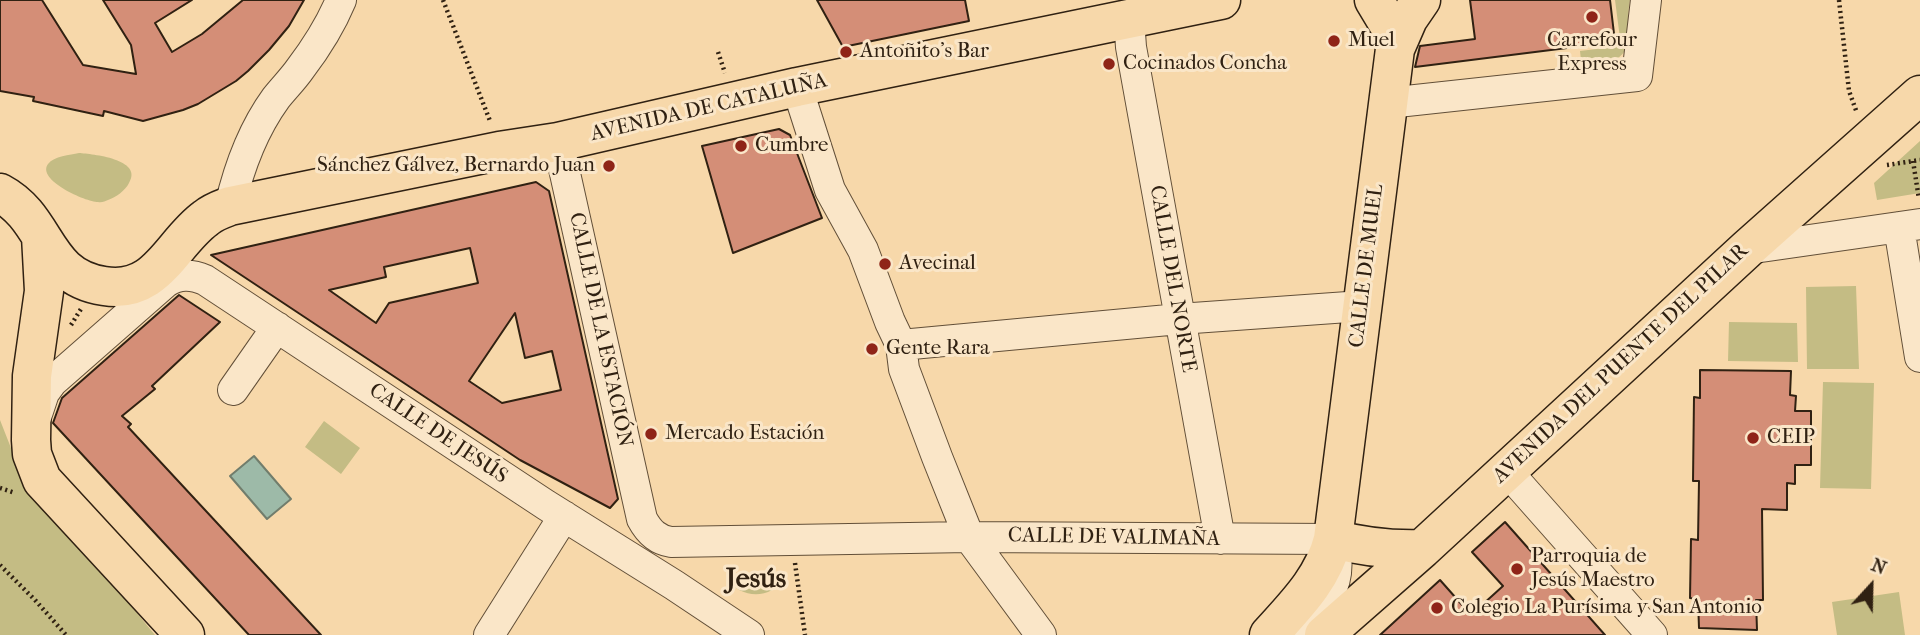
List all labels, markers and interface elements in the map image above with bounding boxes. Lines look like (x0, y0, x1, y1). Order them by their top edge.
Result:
marker: Carrefour Express (1584, 9, 1600, 25)
place label: Muel (1348, 28, 1395, 54)
place label: Carrefour Express (1547, 28, 1637, 78)
marker: Muel (1326, 33, 1342, 49)
place label: Antoñito's Bar (860, 39, 989, 65)
marker: Antoñito's Bar (838, 44, 854, 60)
place label: Cocinados Concha (1123, 51, 1287, 77)
marker: Cocinados Concha (1101, 56, 1117, 72)
street label: AVENIDA DE CATALUÑA (588, 69, 830, 147)
place label: Cumbre (755, 133, 828, 159)
marker: Cumbre (733, 138, 749, 154)
place label: Sánchez Gálvez, Bernardo Juan (317, 153, 595, 179)
marker: Sánchez Gálvez, Bernardo Juan (601, 158, 617, 174)
street label: CALLE DEL NORTE (1143, 183, 1201, 375)
street label: CALLE DE MUEL (1344, 183, 1390, 349)
street label: CALLE DE LA ESTACIÓN (563, 210, 637, 450)
street label: AVENIDA DEL PUENTE DEL PILAR (1488, 239, 1754, 489)
place label: Avecinal (899, 251, 976, 277)
marker: Avecinal (877, 256, 893, 272)
place label: Gente Rara (886, 336, 990, 362)
marker: Gente Rara (864, 341, 880, 357)
street label: CALLE DE JESÚS (364, 378, 512, 490)
place label: Mercado Estación (665, 421, 825, 447)
place label: CEIP (1767, 425, 1815, 451)
marker: Mercado Estación (643, 426, 659, 442)
marker: CEIP (1745, 430, 1761, 446)
street label: CALLE DE VALIMAÑA (1008, 524, 1220, 552)
place label: Parroquia de Jesús Maestro (1531, 544, 1655, 594)
north arrow (1836, 551, 1906, 621)
text: N (1868, 554, 1890, 579)
marker: Parroquia de Jesús Maestro (1509, 561, 1525, 577)
district label: Jesús (726, 563, 786, 597)
place label: Colegio La Purísima y San Antonio (1451, 595, 1762, 621)
marker: Colegio La Purísima y San Antonio (1429, 600, 1445, 616)

